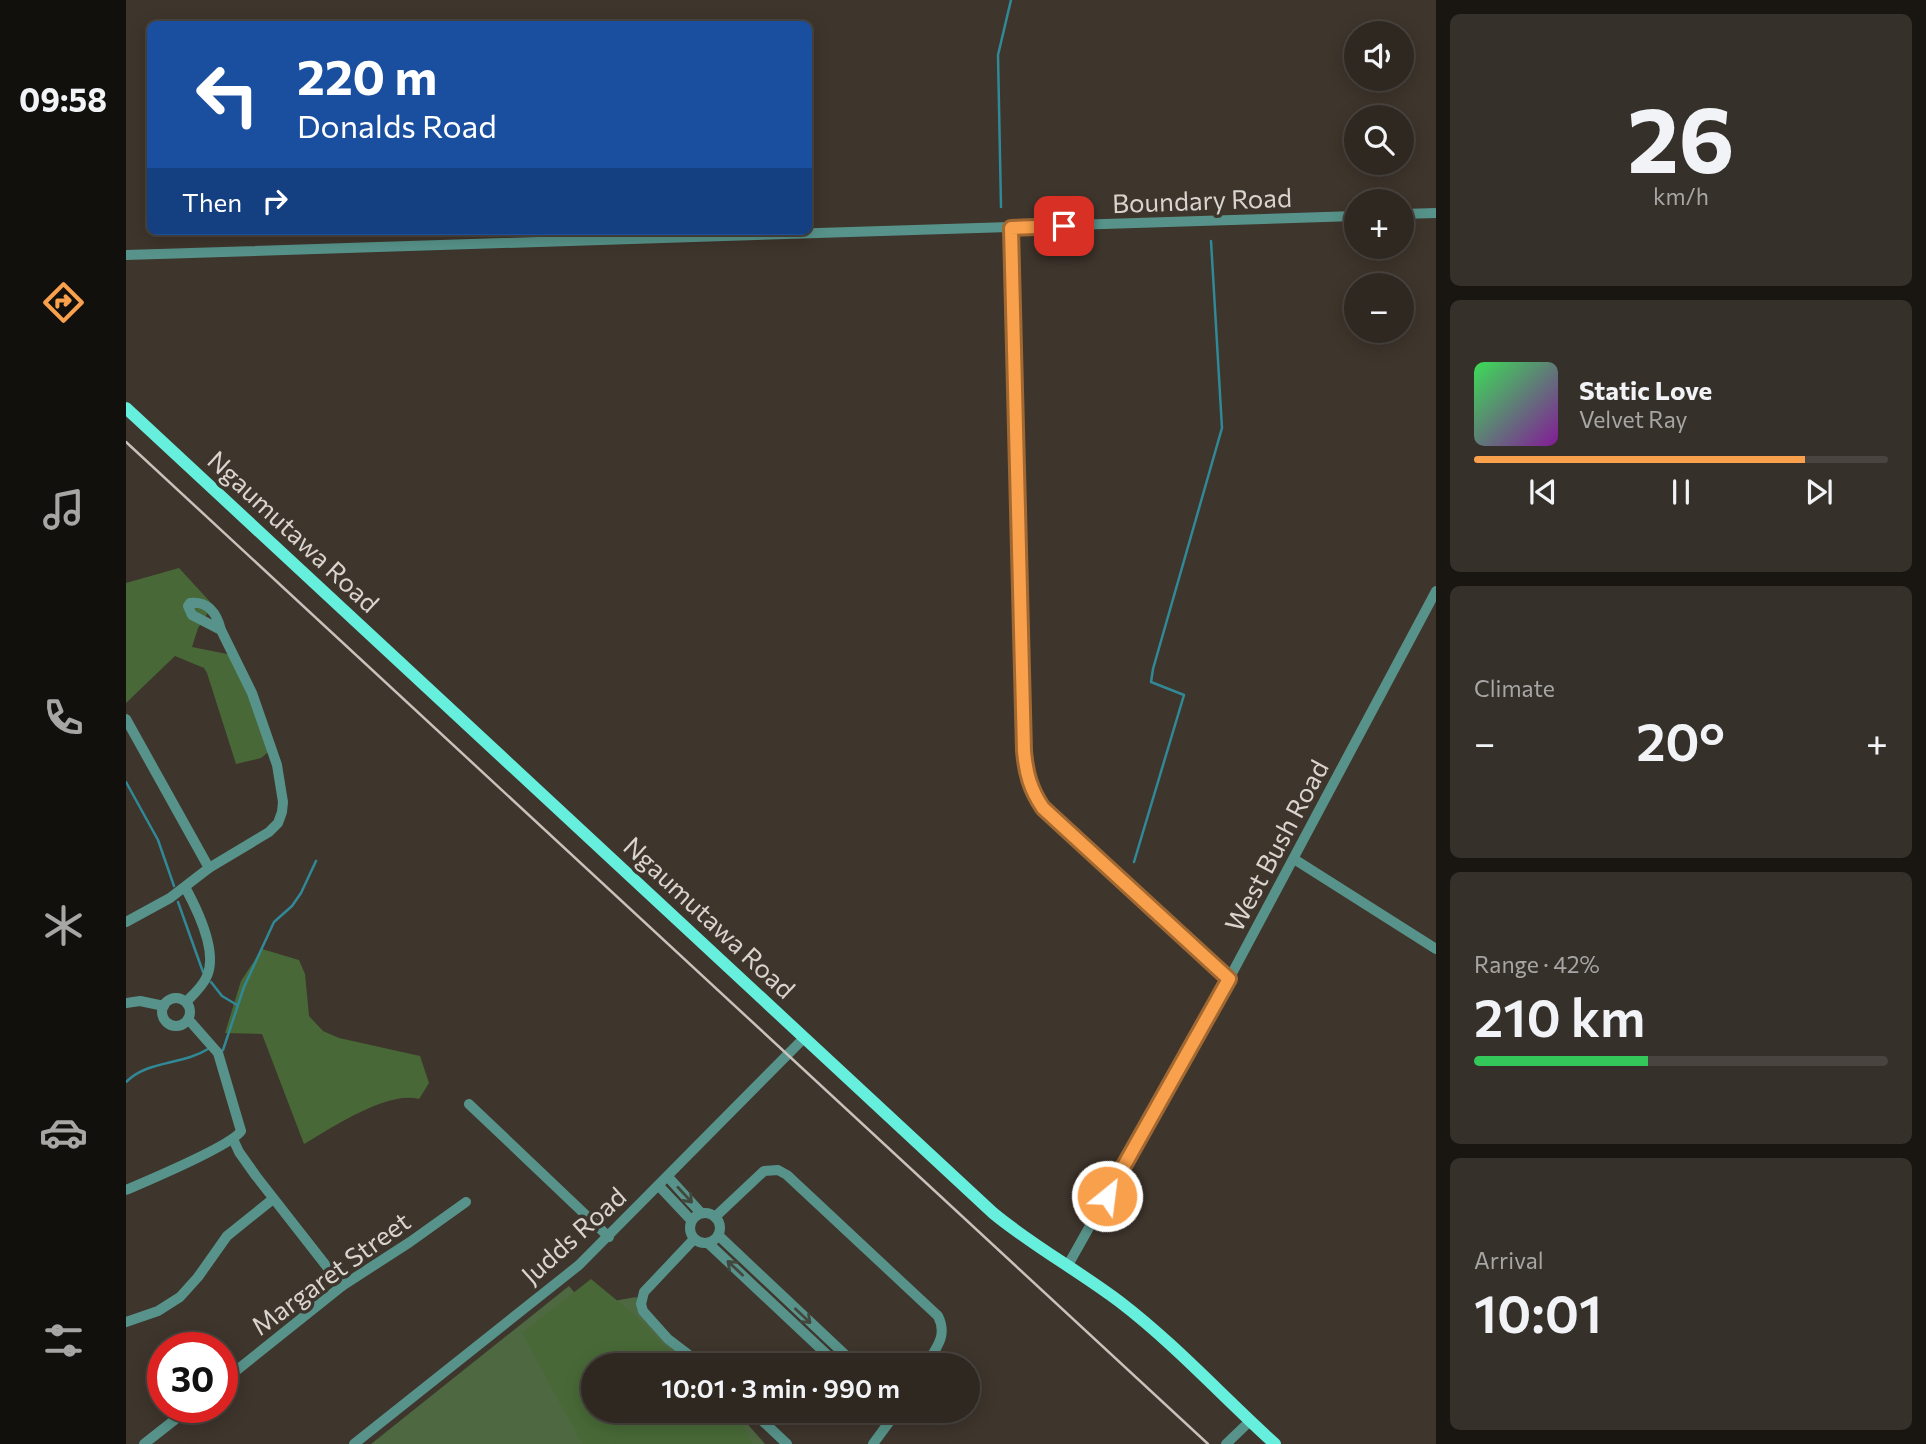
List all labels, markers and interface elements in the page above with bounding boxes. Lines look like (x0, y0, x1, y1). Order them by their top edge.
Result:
map controls (1344, 21, 1414, 343)
button: sound (1344, 21, 1414, 91)
text: 220 m (297, 45, 437, 105)
icon: left (182, 49, 273, 140)
text: 09:58 (19, 79, 107, 119)
text: 26 (1627, 80, 1735, 192)
text: Donalds Road (297, 105, 497, 145)
button: search (1344, 105, 1414, 175)
street label: Boundary Road (1112, 181, 1292, 218)
icon: right (256, 182, 294, 220)
text: km/h (1653, 182, 1709, 210)
text: Then (182, 186, 242, 217)
button: + (1344, 189, 1414, 259)
pin (1034, 196, 1094, 256)
icon: arrive (1045, 207, 1083, 245)
button: − (1344, 273, 1414, 343)
icon: directions (39, 278, 88, 327)
text: Static Love (1579, 374, 1712, 405)
text: Velvet Ray (1579, 405, 1687, 433)
street label: Ngaumutawa Road (202, 444, 386, 618)
icon: previous (1524, 473, 1562, 511)
icon: pause (1662, 473, 1700, 511)
icon: next (1800, 473, 1838, 511)
icon: music (39, 485, 88, 534)
text: Climate (1474, 674, 1555, 702)
icon: phone (39, 693, 88, 742)
text: 20° (1636, 708, 1725, 772)
text: − (1474, 718, 1496, 765)
text: + (1866, 718, 1888, 765)
street label: West Bush Road (1217, 754, 1334, 936)
street label: Ngaumutawa Road (618, 830, 802, 1004)
icon: climate (39, 901, 88, 950)
text: Range · 42% (1474, 950, 1600, 978)
text: 210 km (1474, 984, 1645, 1048)
icon: car (39, 1108, 88, 1157)
position arrow (1070, 1159, 1144, 1233)
street label: Judds Road (514, 1180, 632, 1290)
one-way arrow (676, 1186, 693, 1203)
street label: Margaret Street (245, 1205, 416, 1341)
text: Arrival (1474, 1246, 1544, 1274)
one-way arrow (727, 1260, 744, 1277)
text: 10:01 (1474, 1280, 1602, 1344)
one-way arrow (794, 1307, 811, 1324)
icon: filters (39, 1316, 88, 1365)
speed limit sign: 30 (147, 1332, 238, 1423)
text: 10:01 · 3 min · 990 m (661, 1372, 900, 1403)

